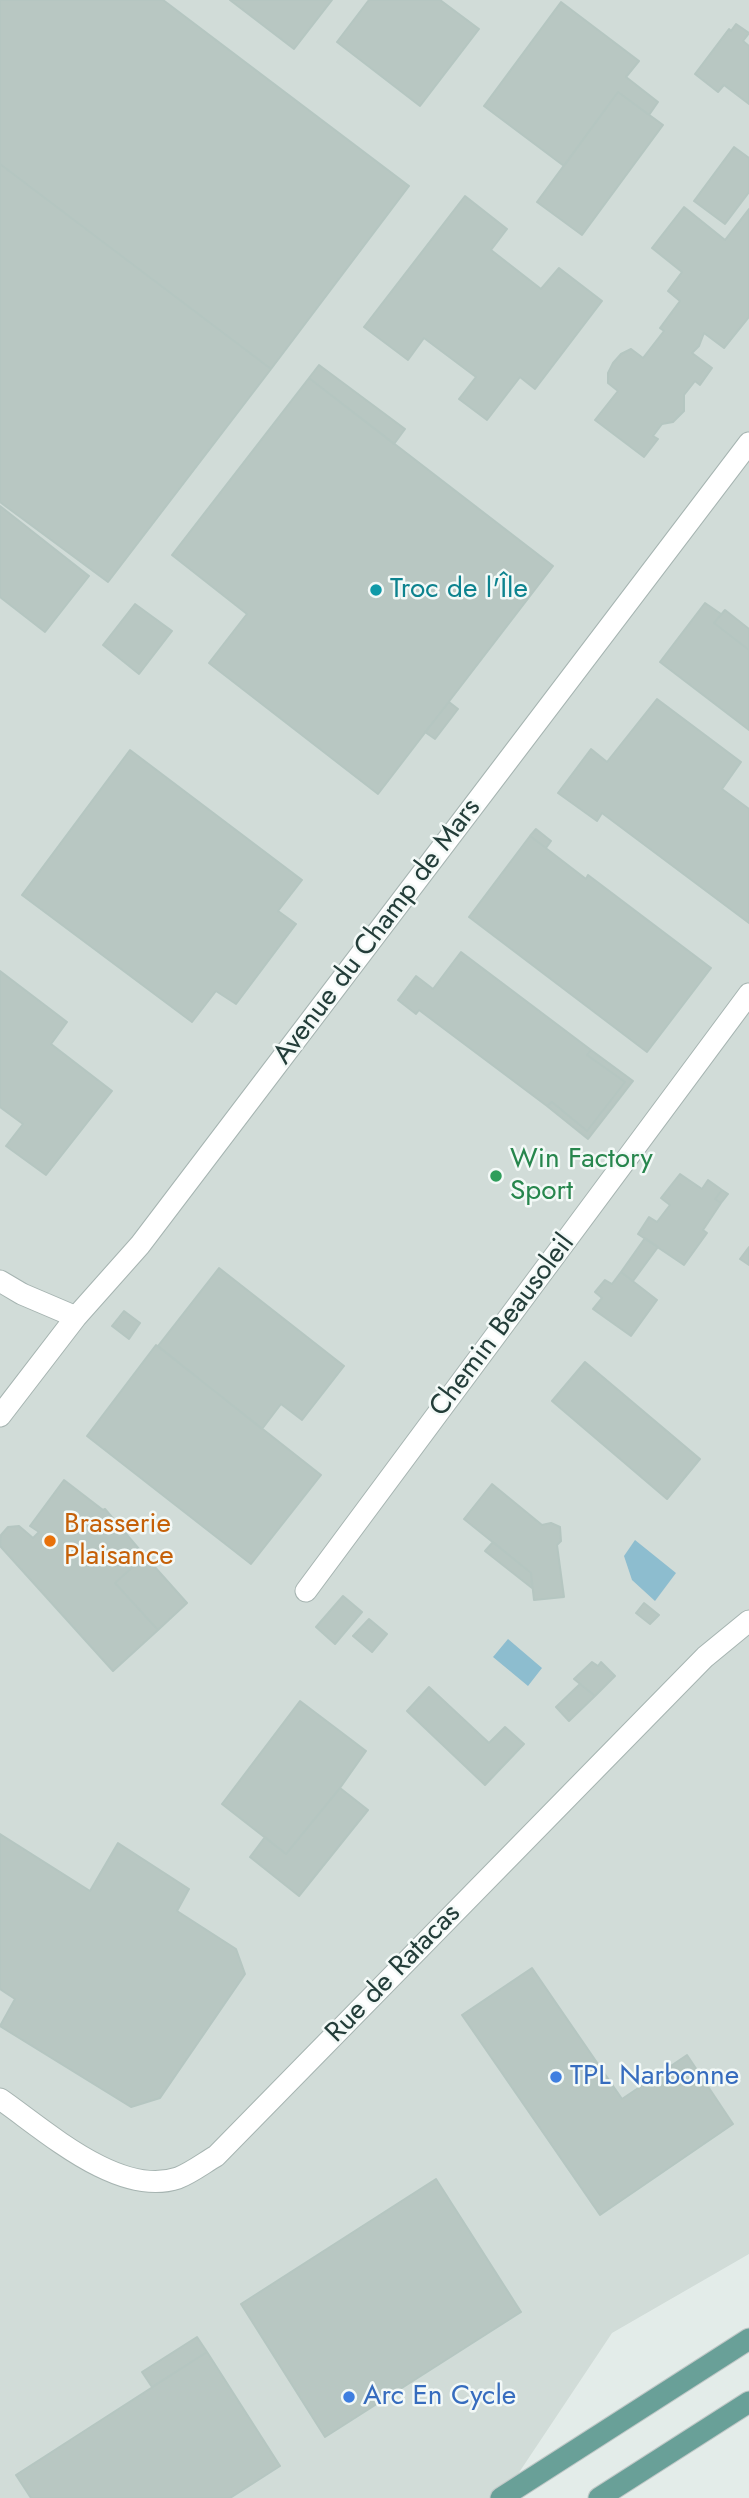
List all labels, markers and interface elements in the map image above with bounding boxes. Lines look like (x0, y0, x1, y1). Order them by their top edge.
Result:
place label: Troc de l'Île (390, 573, 528, 607)
marker: Troc de l'Île (368, 582, 384, 598)
street label: Avenue du Champ de Mars (267, 792, 489, 1072)
place label: Win Factory Sport (510, 1143, 653, 1209)
marker: Win Factory Sport (488, 1168, 504, 1184)
street label: Chemin Beausoleil (423, 1228, 583, 1424)
place label: Brasserie Plaisance (64, 1508, 174, 1574)
marker: Brasserie Plaisance (42, 1533, 58, 1549)
street label: Rue de Ratacas (320, 1898, 468, 2050)
place label: TPL Narbonne (570, 2060, 739, 2094)
marker: TPL Narbonne (548, 2069, 564, 2085)
place label: Arc En Cycle (363, 2380, 516, 2414)
marker: Arc En Cycle (341, 2389, 357, 2405)

